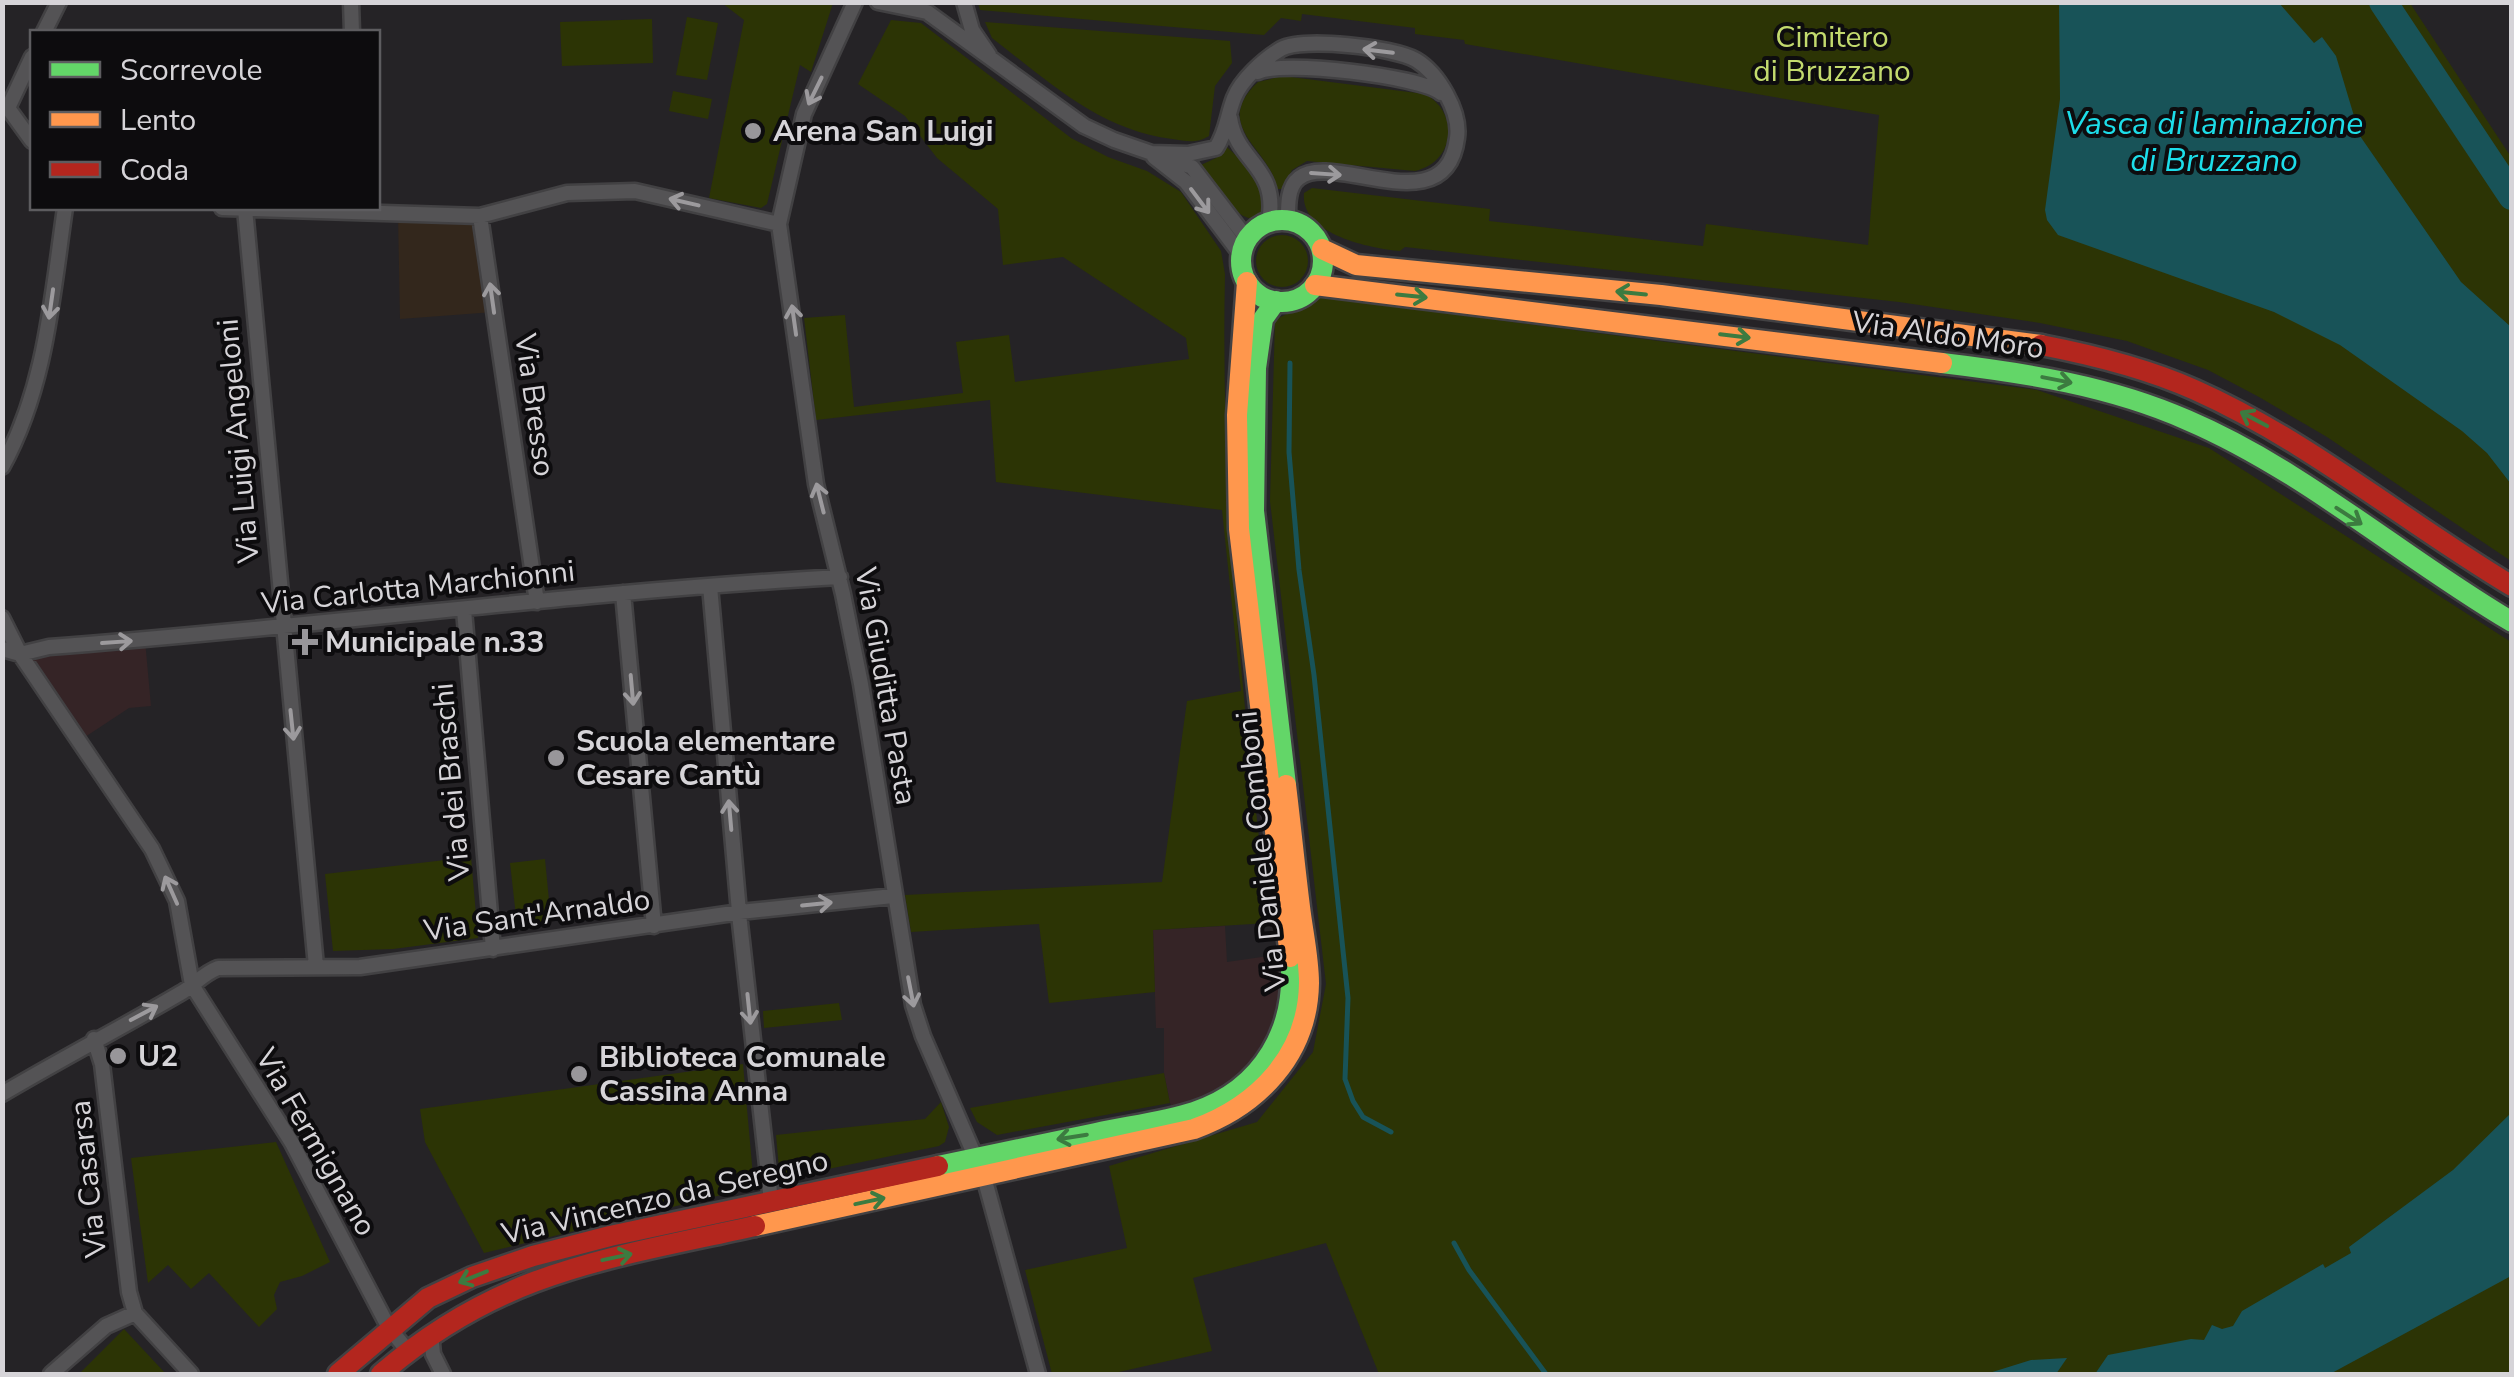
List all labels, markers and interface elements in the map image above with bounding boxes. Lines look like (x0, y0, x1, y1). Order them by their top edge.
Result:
park label: Cimitero di Bruzzano (1753, 17, 1911, 92)
legend (30, 30, 380, 210)
one-way arrow (1362, 41, 1394, 60)
text: Scorrevole (120, 50, 262, 91)
one-way arrow (804, 75, 823, 105)
text: Lento (120, 100, 196, 141)
water label: Vasca di laminazione di Bruzzano (2065, 102, 2363, 182)
place label: Arena San Luigi (773, 111, 994, 152)
marker: Arena San Luigi (742, 120, 764, 142)
text: Coda (120, 150, 189, 191)
one-way arrow (1309, 165, 1341, 184)
one-way arrow (1189, 187, 1210, 214)
one-way arrow (669, 192, 701, 210)
one-way arrow (482, 282, 500, 315)
one-way arrow (1615, 283, 1647, 302)
one-way arrow (41, 287, 59, 320)
one-way arrow (1396, 287, 1428, 306)
street label: Via Aldo Moro (1848, 302, 2046, 369)
one-way arrow (785, 305, 803, 337)
street label: Via Luigi Angeloni (207, 317, 270, 566)
one-way arrow (1718, 327, 1750, 346)
street label: Via Bresso (504, 330, 565, 479)
one-way arrow (2040, 371, 2072, 390)
one-way arrow (2239, 409, 2269, 428)
one-way arrow (809, 483, 828, 514)
one-way arrow (2334, 505, 2363, 526)
street label: Via Carlotta Marchionni (258, 551, 577, 624)
street label: Via Giuditta Pasta (844, 563, 927, 808)
place label: Municipale n.33 (325, 622, 545, 663)
marker: Municipale n.33 (294, 631, 316, 653)
one-way arrow (100, 633, 132, 652)
one-way arrow (623, 674, 642, 706)
street label: Via dei Braschi (422, 681, 481, 884)
one-way arrow (283, 709, 302, 741)
street label: Via Daniele Comboni (1226, 709, 1297, 994)
place label: Scuola elementare Cesare Cantù (576, 721, 836, 796)
marker: Scuola elementare Cesare Cantù (545, 747, 567, 769)
one-way arrow (721, 799, 740, 832)
one-way arrow (161, 875, 179, 906)
street label: Via Sant'Arnaldo (420, 879, 653, 952)
one-way arrow (800, 894, 832, 913)
one-way arrow (902, 975, 921, 1008)
one-way arrow (740, 992, 759, 1025)
one-way arrow (128, 1003, 158, 1022)
place label: U2 (138, 1036, 178, 1077)
place label: Biblioteca Comunale Cassina Anna (599, 1037, 886, 1112)
street label: Via Fermignano (245, 1040, 386, 1244)
marker: U2 (107, 1045, 129, 1067)
marker: Biblioteca Comunale Cassina Anna (568, 1063, 590, 1085)
street label: Via Casarsa (60, 1098, 117, 1261)
one-way arrow (1056, 1128, 1089, 1147)
street label: Via Vincenzo da Seregno (497, 1140, 832, 1255)
one-way arrow (854, 1191, 886, 1210)
one-way arrow (600, 1246, 632, 1265)
one-way arrow (458, 1269, 489, 1287)

